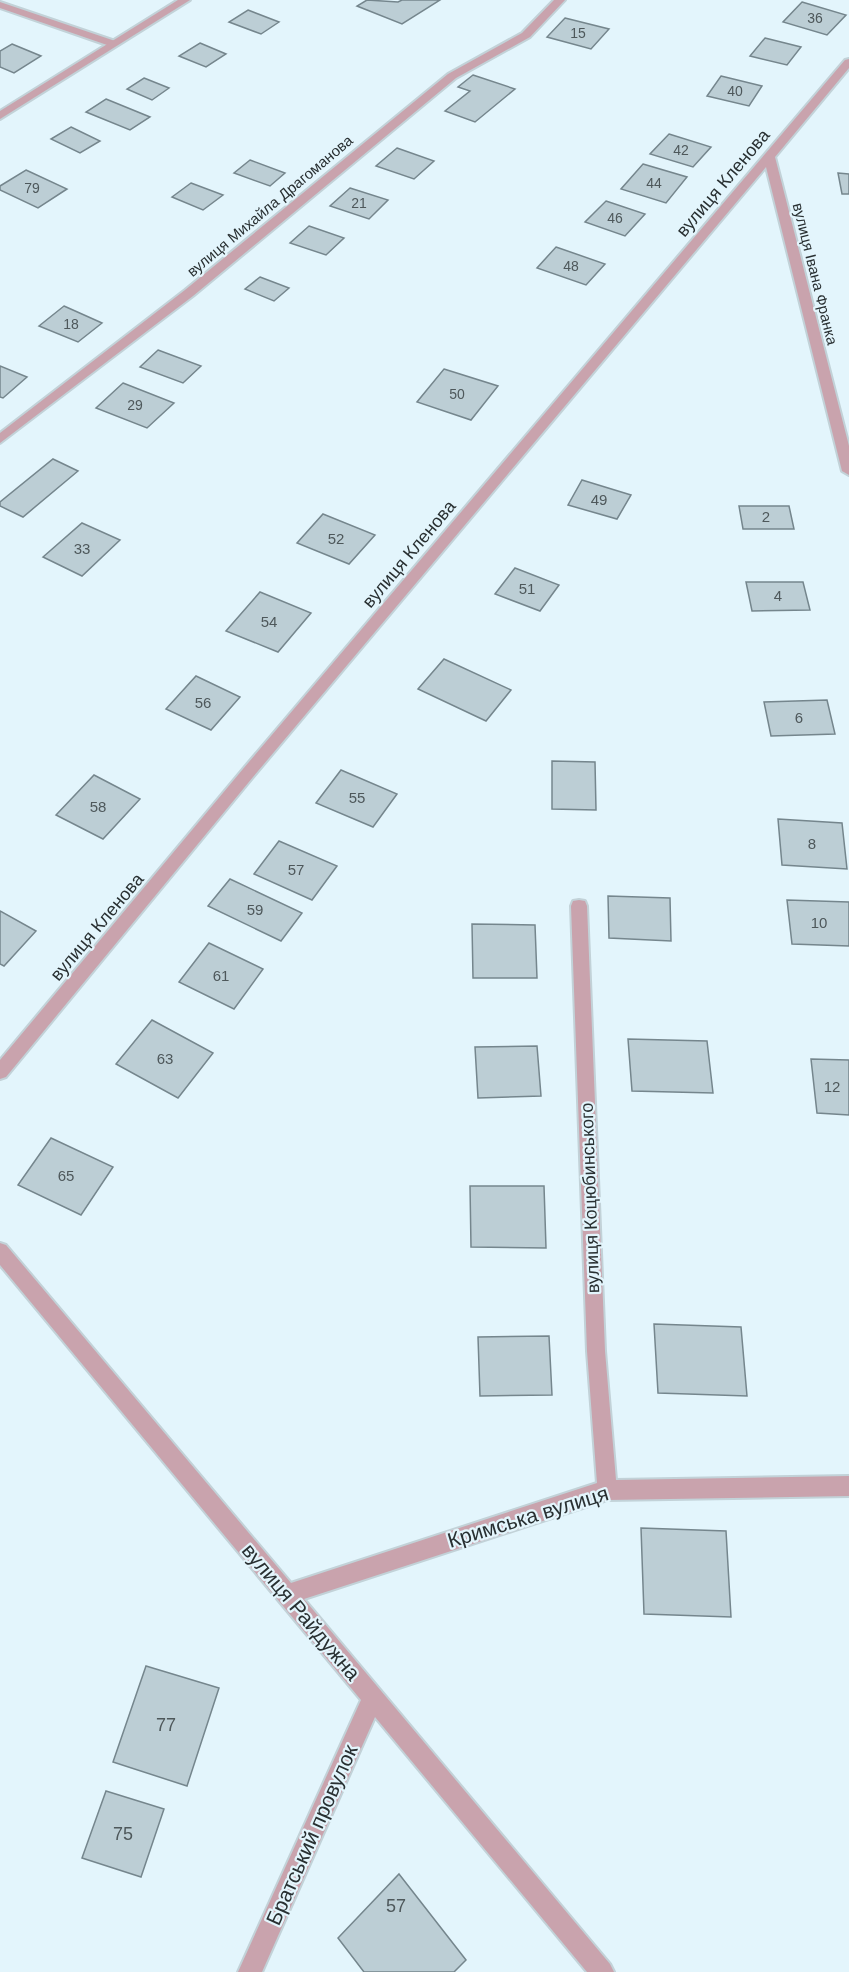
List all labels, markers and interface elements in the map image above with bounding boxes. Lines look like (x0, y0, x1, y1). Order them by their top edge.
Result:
house number: 36 (807, 10, 823, 26)
house number: 15 (570, 25, 586, 41)
house number: 40 (727, 83, 743, 99)
street label: вулиця Кленова (672, 125, 774, 241)
street label: вулиця Михайла Драгоманова (183, 131, 356, 280)
house number: 42 (673, 142, 689, 158)
house number: 44 (646, 175, 662, 191)
house number: 79 (24, 180, 40, 196)
house number: 21 (351, 195, 367, 211)
street label: вулиця Івана Франка (790, 201, 841, 347)
house number: 46 (607, 210, 623, 226)
house number: 48 (563, 258, 579, 274)
house number: 18 (63, 316, 79, 332)
house number: 50 (449, 386, 465, 402)
house number: 29 (127, 397, 143, 413)
house number: 49 (591, 491, 607, 508)
street label: вулиця Кленова (358, 496, 460, 612)
house number: 2 (762, 508, 770, 525)
house number: 52 (328, 530, 344, 547)
house number: 33 (74, 540, 90, 557)
house number: 51 (519, 580, 535, 597)
house number: 4 (774, 587, 782, 604)
house number: 54 (261, 613, 277, 630)
house number: 56 (195, 694, 211, 711)
house number: 6 (795, 709, 803, 726)
house number: 55 (349, 789, 365, 806)
house number: 58 (90, 798, 106, 815)
house number: 8 (808, 835, 816, 852)
house number: 57 (288, 861, 304, 878)
street label: вулиця Кленова (46, 869, 148, 985)
house number: 59 (247, 901, 263, 918)
house number: 10 (811, 914, 827, 931)
house number: 61 (213, 967, 229, 984)
house number: 63 (157, 1050, 173, 1067)
house number: 12 (824, 1078, 840, 1095)
street label: вулиця Коцюбинського (577, 1102, 603, 1294)
house number: 65 (58, 1167, 74, 1184)
street label: Кримська вулиця (445, 1481, 611, 1552)
street label: вулиця Райдужна (238, 1539, 365, 1685)
house number: 77 (156, 1715, 176, 1735)
street label: Братський провулок (261, 1740, 362, 1928)
house number: 75 (113, 1824, 133, 1844)
house number: 57 (386, 1896, 406, 1916)

